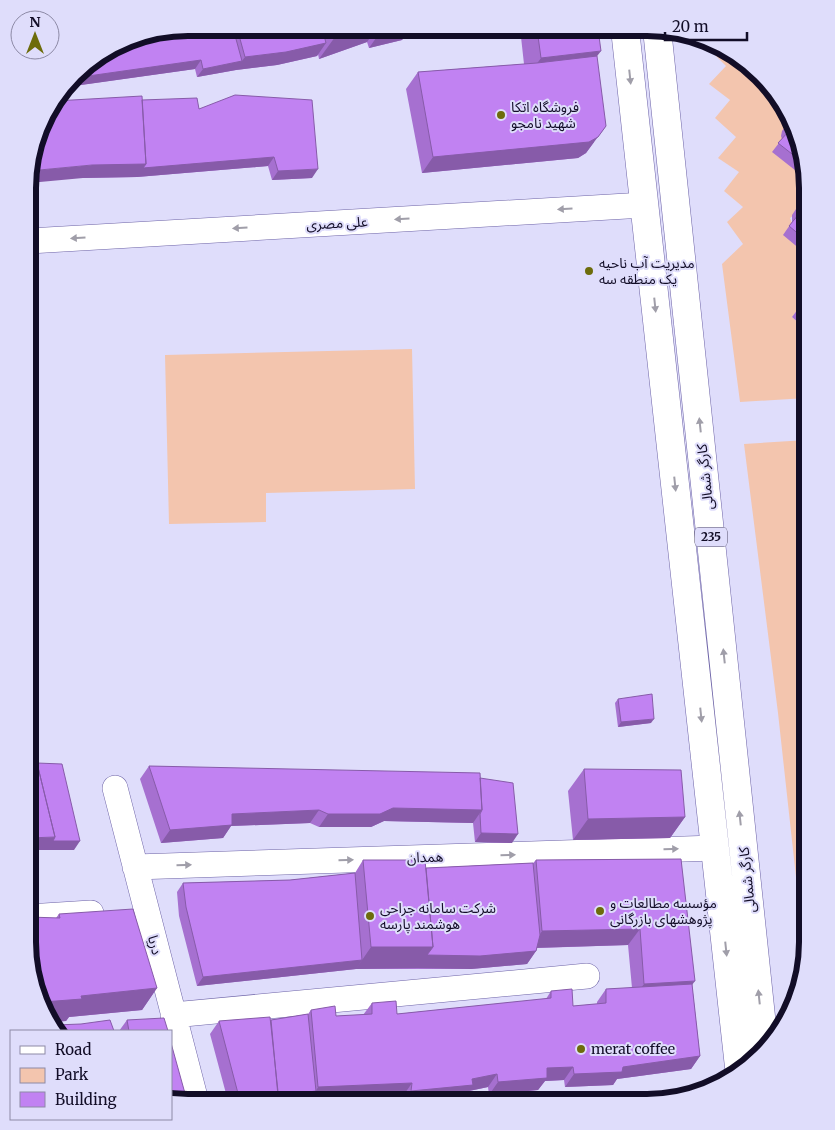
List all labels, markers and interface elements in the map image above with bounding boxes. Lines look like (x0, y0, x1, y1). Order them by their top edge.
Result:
north arrow (10, 10, 60, 60)
scale bar (665, 10, 748, 42)
text: N (29, 13, 41, 31)
text: 20 m (672, 17, 709, 36)
one-way arrow (626, 70, 634, 86)
place label: فروشگاه اتکا شهید نامجو (511, 98, 579, 132)
marker: فروشگاه اتکا شهید نامجو (495, 109, 507, 121)
one-way arrow (556, 206, 572, 214)
street label: علی مصری (306, 212, 368, 234)
one-way arrow (394, 215, 410, 223)
one-way arrow (232, 225, 248, 233)
one-way arrow (70, 234, 86, 242)
place label: مدیریت آب ناحیه یک منطقه سه (599, 254, 695, 288)
marker: مدیریت آب ناحیه یک منطقه سه (583, 265, 595, 277)
one-way arrow (651, 298, 659, 314)
one-way arrow (695, 417, 703, 433)
street label: کارگر شمالی (693, 443, 717, 511)
one-way arrow (671, 477, 679, 493)
road number: 235 (695, 528, 727, 546)
one-way arrow (719, 648, 727, 664)
one-way arrow (697, 708, 705, 724)
one-way arrow (736, 810, 744, 826)
one-way arrow (663, 845, 679, 853)
street label: کارگر شمالی (735, 846, 759, 914)
street label: همدان (406, 847, 444, 867)
one-way arrow (501, 850, 517, 858)
one-way arrow (338, 856, 354, 864)
one-way arrow (176, 861, 192, 869)
place label: مؤسسه مطالعات و پژوهشهای بازرگانی (610, 894, 717, 929)
place label: شرکت سامانه جراحی هوشمند پارسه (380, 899, 496, 934)
marker: مؤسسه مطالعات و پژوهشهای بازرگانی (594, 905, 606, 917)
marker: شرکت سامانه جراحی هوشمند پارسه (364, 910, 376, 922)
street label: دریا (144, 933, 166, 957)
one-way arrow (723, 941, 731, 957)
one-way arrow (755, 989, 763, 1005)
legend (10, 1030, 172, 1120)
text: Road (55, 1040, 91, 1059)
place label: merat coffee (591, 1040, 675, 1058)
marker: merat coffee (575, 1043, 587, 1055)
text: Park (55, 1065, 89, 1084)
text: Building (55, 1090, 117, 1109)

